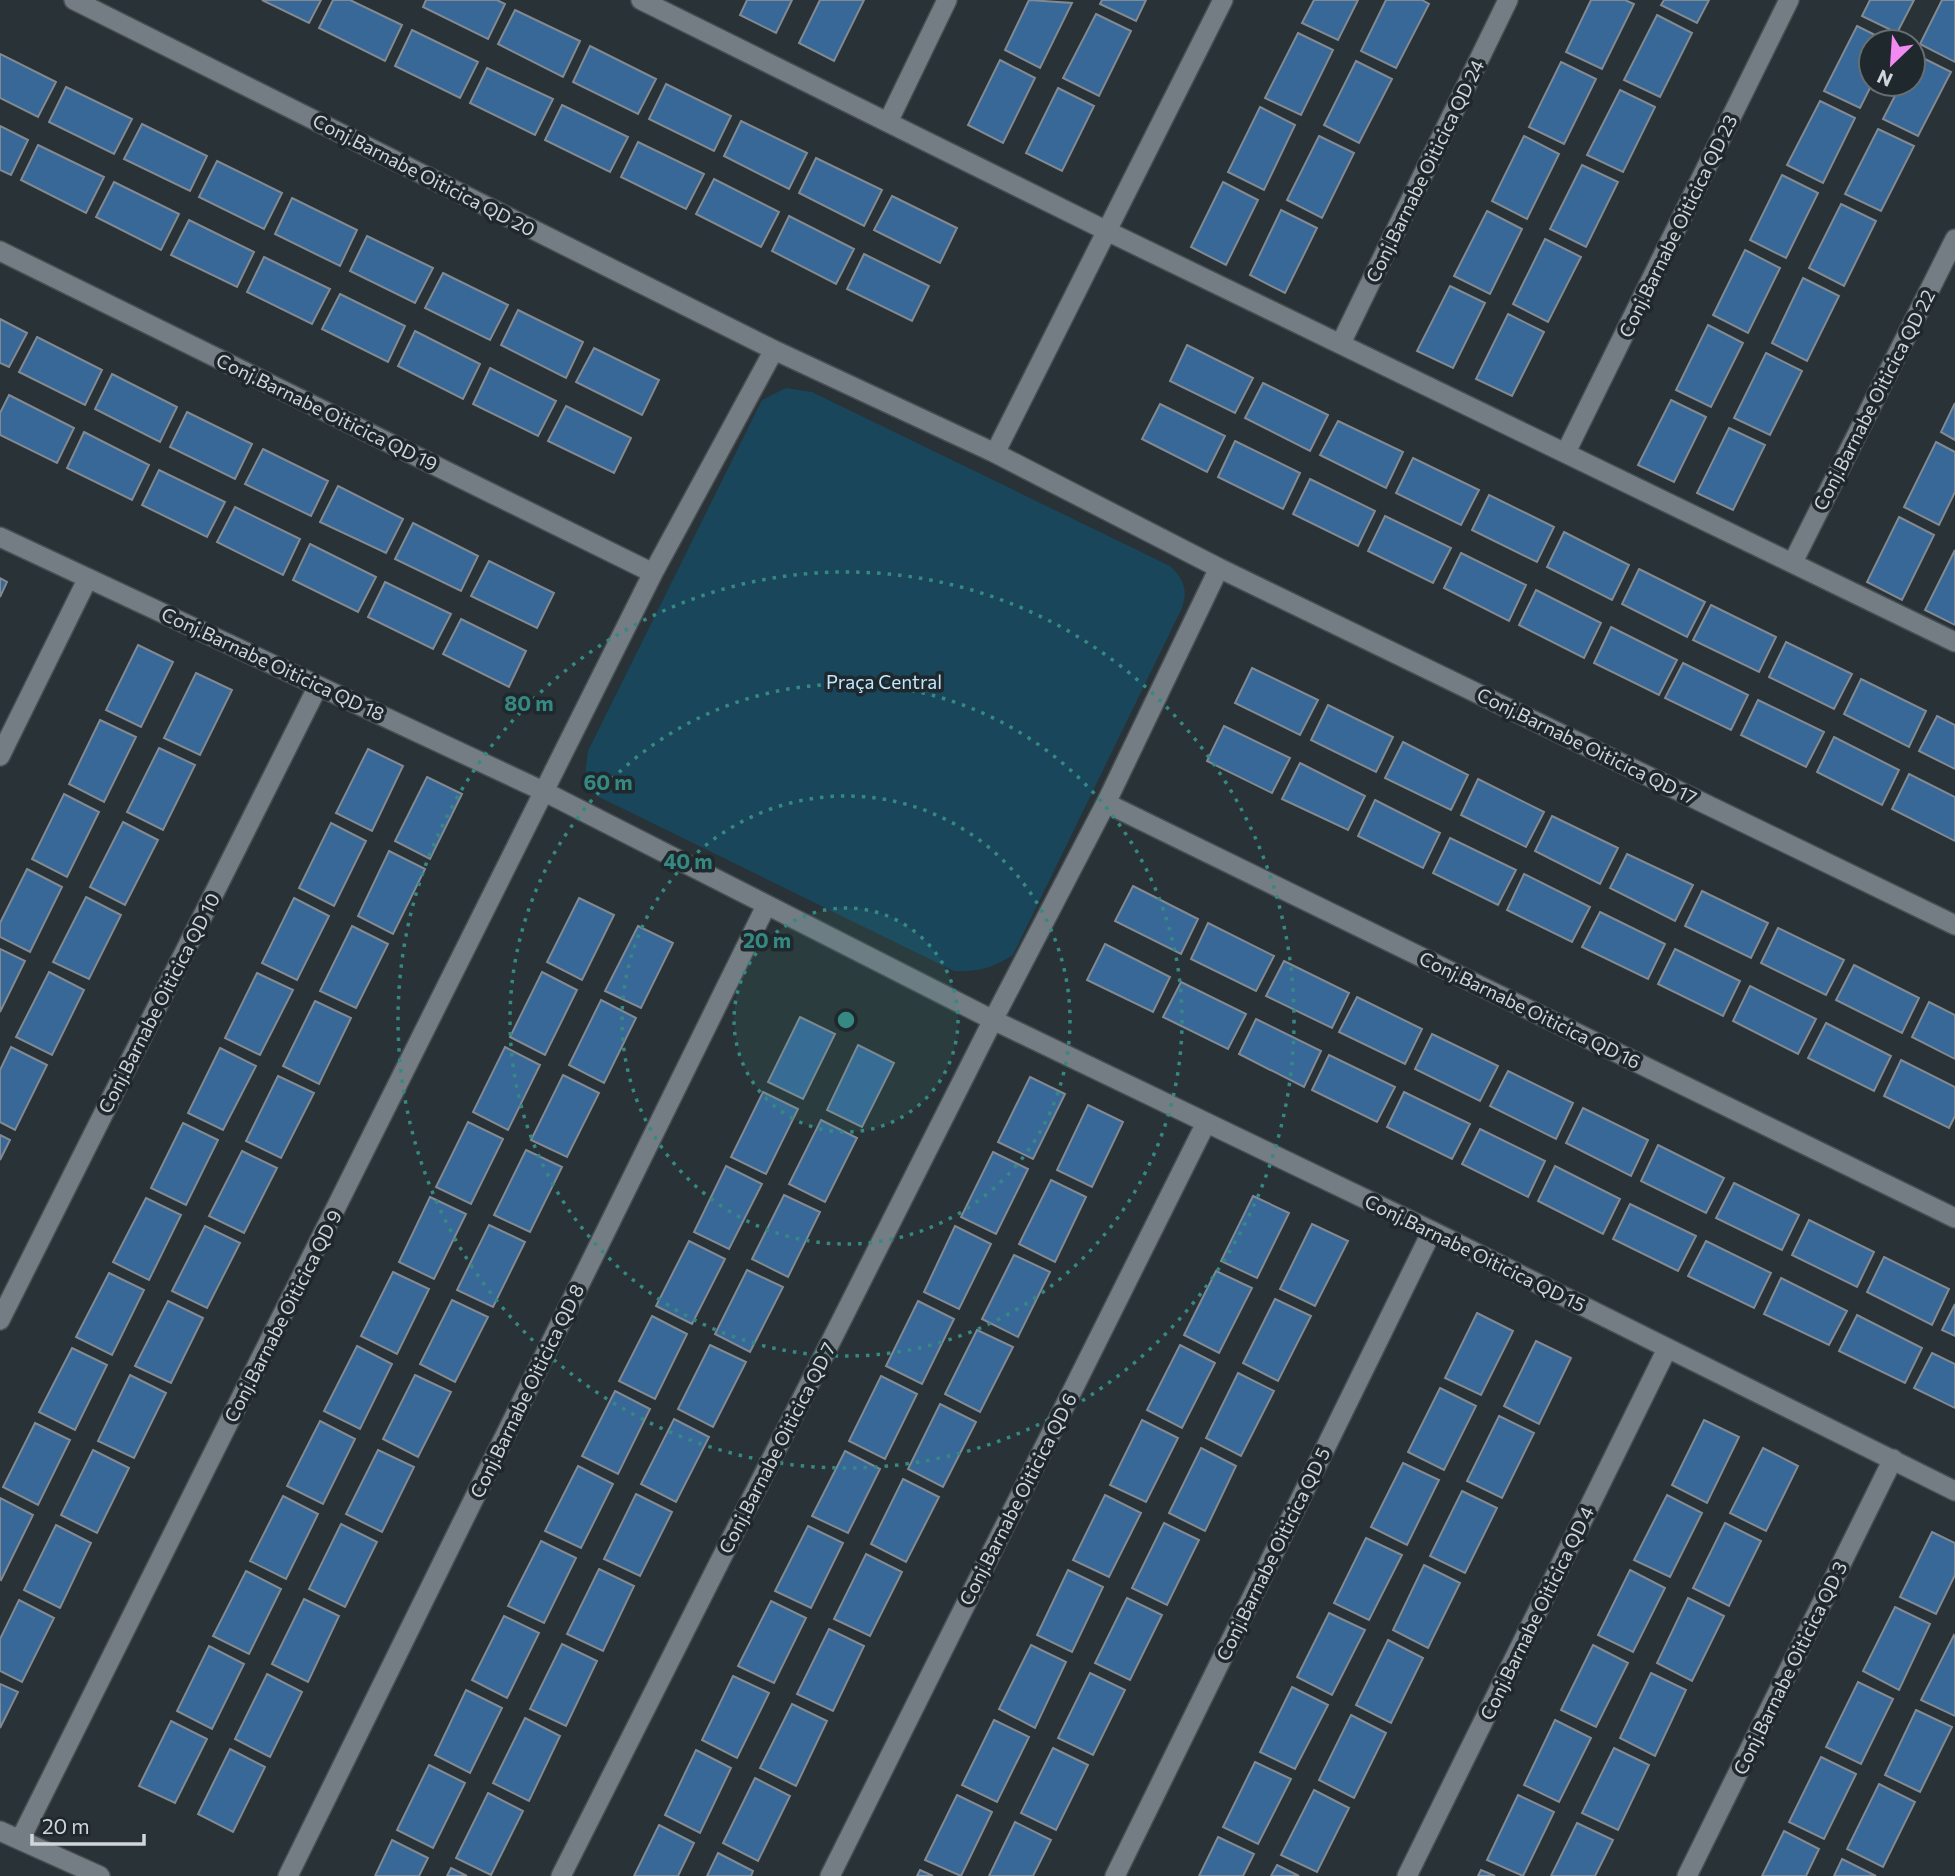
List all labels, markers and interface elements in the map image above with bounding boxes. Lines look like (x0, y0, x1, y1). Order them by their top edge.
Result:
north arrow (1857, 28, 1927, 98)
street label: Conj.Barnabe Oiticica QD 24 (1360, 56, 1489, 286)
text: N (1873, 65, 1896, 92)
street label: Conj.Barnabe Oiticica QD 20 (309, 108, 539, 241)
street label: Conj.Barnabe Oiticica QD 23 (1614, 111, 1742, 341)
street label: Conj.Barnabe Oiticica QD 22 (1808, 286, 1939, 514)
street label: Conj.Barnabe Oiticica QD 19 (213, 348, 442, 475)
street label: Conj.Barnabe Oiticica QD 18 (158, 602, 388, 725)
park label: Praça Central (826, 670, 942, 693)
street label: Conj.Barnabe Oiticica QD 17 (1474, 682, 1701, 809)
text: 80 m (504, 690, 554, 715)
text: 60 m (583, 769, 633, 794)
text: 40 m (663, 848, 713, 873)
street label: Conj.Barnabe Oiticica QD 10 (93, 889, 224, 1117)
text: 20 m (743, 927, 791, 952)
street label: Conj.Barnabe Oiticica QD 16 (1416, 946, 1645, 1073)
centre of rings (834, 1008, 858, 1032)
street label: Conj.Barnabe Oiticica QD 15 (1361, 1189, 1589, 1316)
street label: Conj.Barnabe Oiticica QD 9 (219, 1206, 346, 1426)
street label: Conj.Barnabe Oiticica QD 8 (465, 1280, 588, 1501)
street label: Conj.Barnabe Oiticica QD 7 (713, 1338, 840, 1557)
street label: Conj.Barnabe Oiticica QD 6 (954, 1389, 1081, 1609)
street label: Conj.Barnabe Oiticica QD 5 (1211, 1443, 1334, 1664)
street label: Conj.Barnabe Oiticica QD 4 (1475, 1502, 1598, 1723)
street label: Conj.Barnabe Oiticica QD 3 (1728, 1557, 1851, 1778)
scale bar (32, 1802, 144, 1846)
text: 20 m (42, 1813, 90, 1838)

